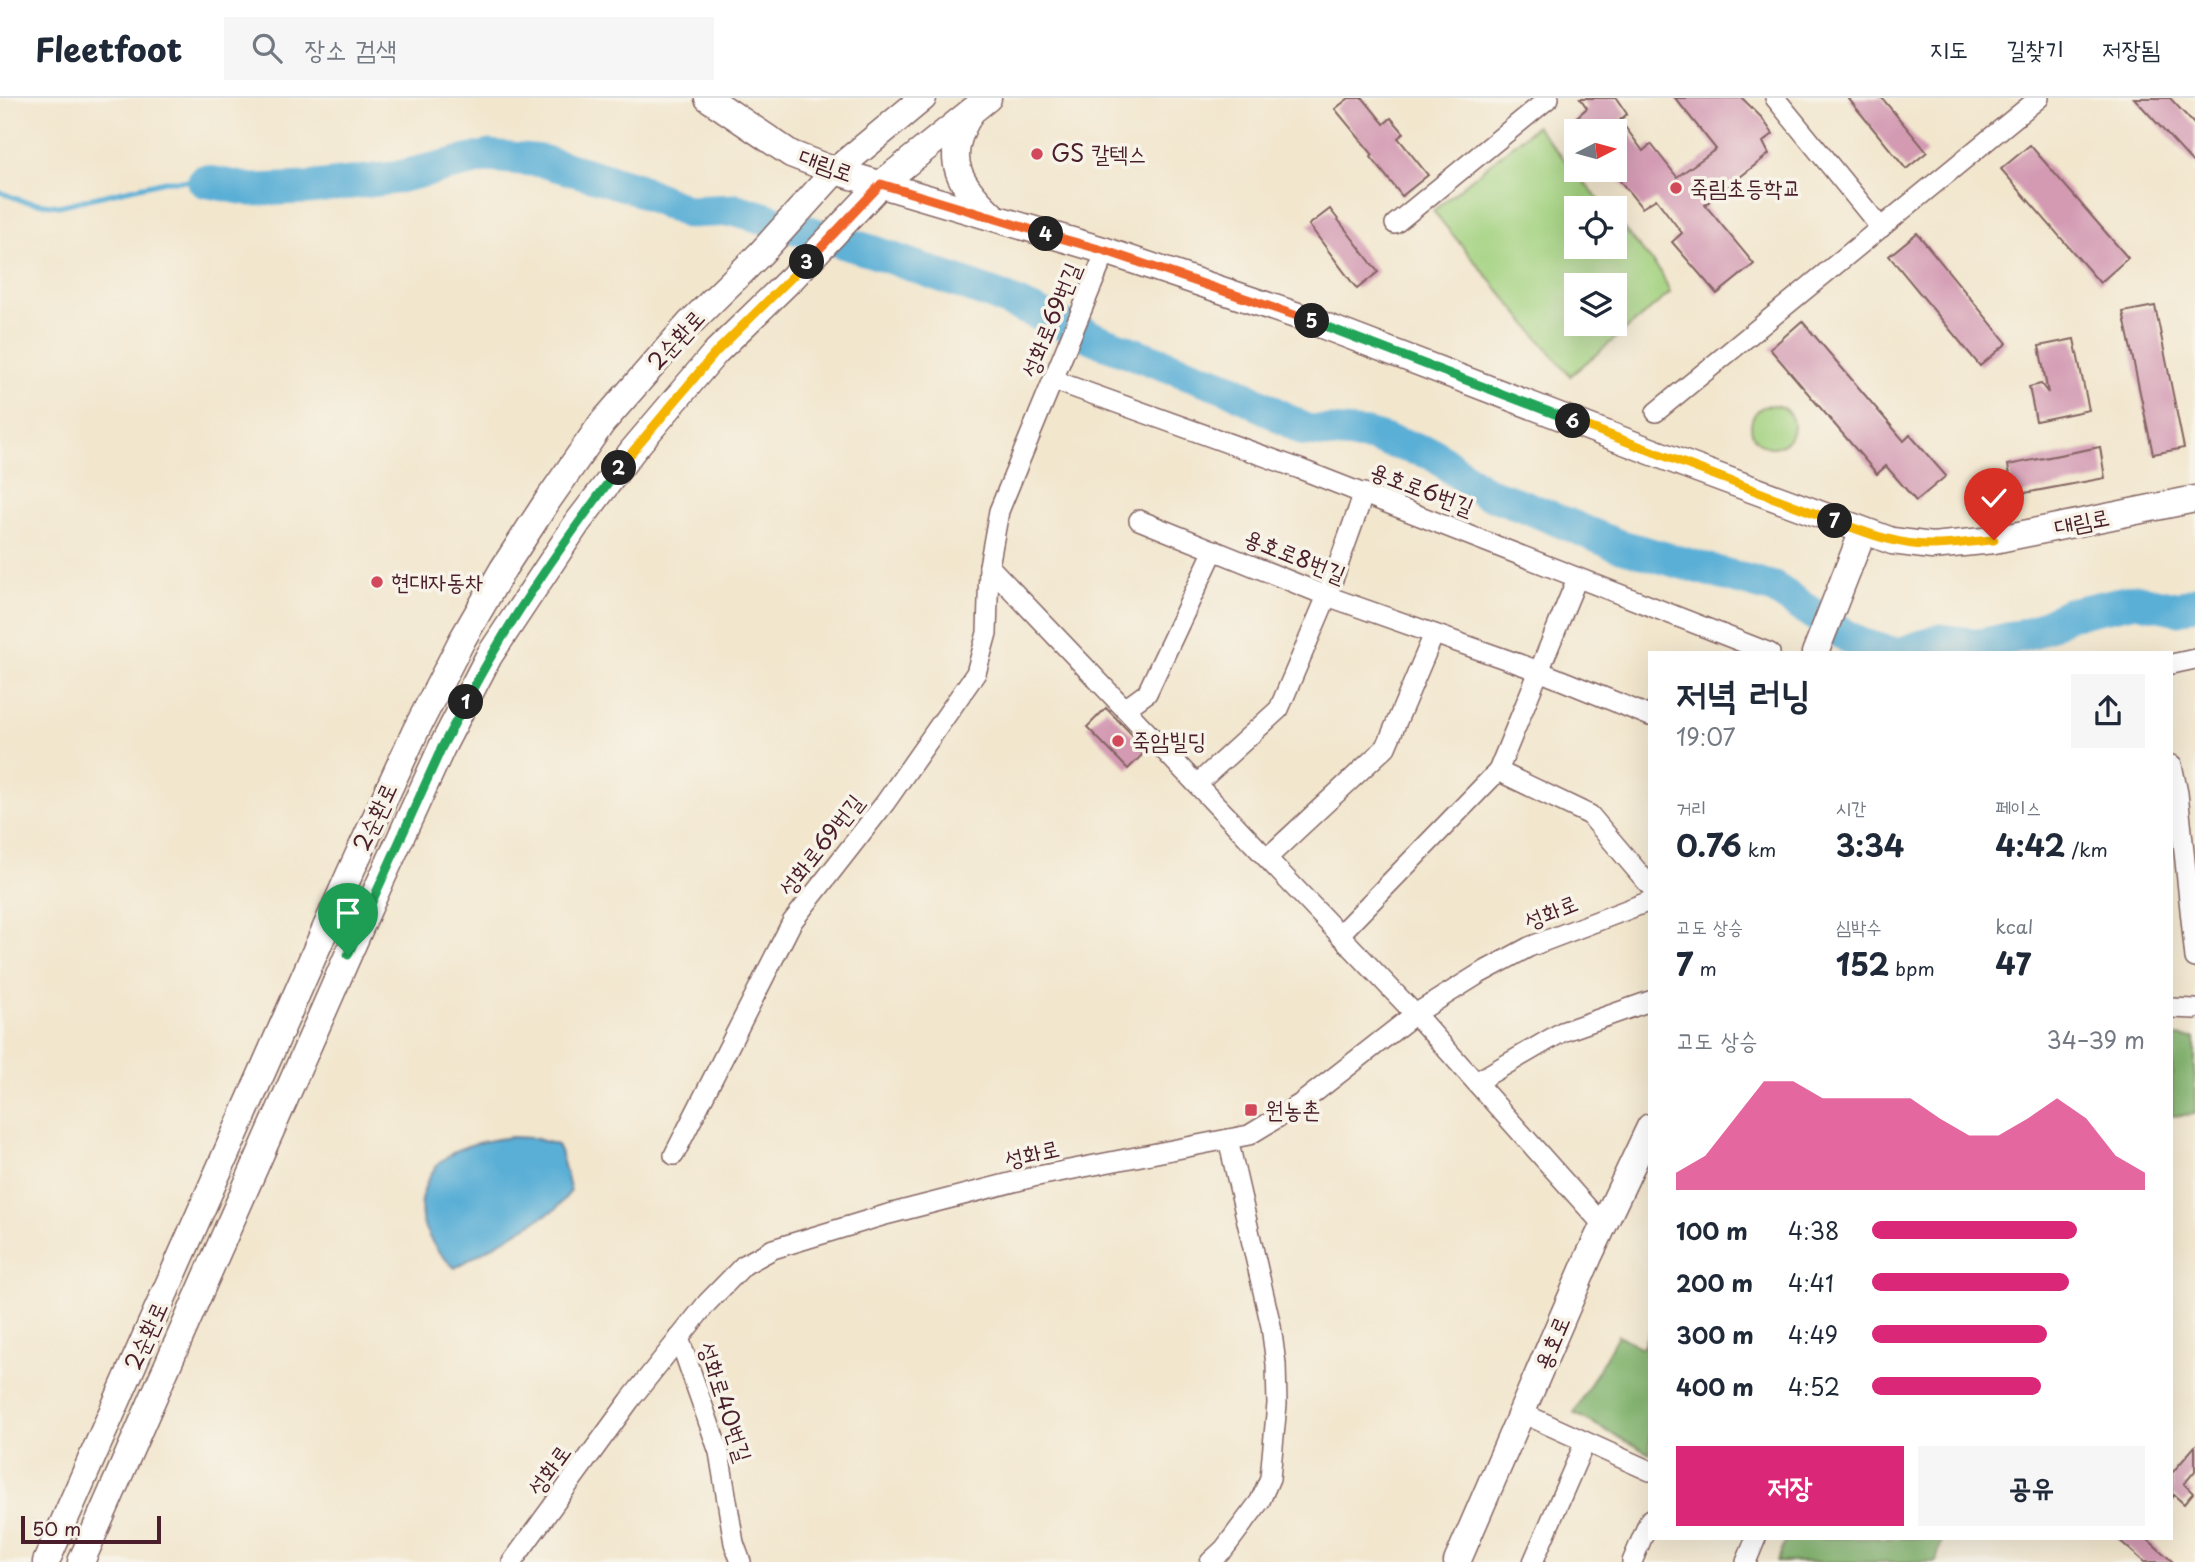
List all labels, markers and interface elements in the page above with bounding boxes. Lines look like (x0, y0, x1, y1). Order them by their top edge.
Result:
search box (224, 17, 714, 80)
text: Fleetfoot (35, 23, 182, 73)
icon: search (248, 29, 286, 67)
text: 장소 검색 (304, 29, 397, 68)
text: 지도 (1930, 30, 1968, 66)
text: 길찾기 (2006, 30, 2064, 66)
text: 저장됨 (2102, 30, 2160, 66)
north arrow (1564, 119, 1628, 182)
map controls (1564, 119, 1627, 336)
place label: GS 칼텍스 (1051, 135, 1147, 170)
street label: 대림로 (794, 138, 859, 190)
marker: GS 칼텍스 (1029, 146, 1045, 162)
place label: 죽림초등학교 (1690, 169, 1801, 204)
marker: 죽림초등학교 (1668, 180, 1684, 196)
button: locate (1564, 196, 1627, 259)
pin: 4 (1028, 216, 1064, 252)
text: 4 (1039, 219, 1052, 247)
pin: 3 (790, 244, 824, 280)
text: 3 (800, 247, 813, 275)
street label: 성화로69번길 (1011, 257, 1089, 382)
button: layers (1564, 273, 1627, 336)
street label: 2순환로 (638, 301, 712, 377)
pin: 5 (1294, 304, 1330, 339)
text: 5 (1305, 306, 1318, 334)
pin: 6 (1556, 404, 1590, 438)
text: 6 (1566, 406, 1579, 434)
pin: 2 (602, 450, 636, 486)
street label: 용호로6번길 (1366, 452, 1480, 523)
text: 2 (612, 453, 625, 481)
pin (1964, 468, 2024, 540)
icon: check (1975, 479, 2013, 517)
street label: 대림로 (2051, 498, 2112, 543)
pin: 7 (1818, 504, 1853, 538)
text: 7 (1829, 506, 1840, 534)
street label: 용호로8번길 (1239, 518, 1352, 591)
place label: 현대자동차 (391, 563, 484, 598)
marker: 현대자동차 (369, 574, 385, 590)
text: 저녁 러닝 (1676, 664, 1811, 721)
button: share (2071, 674, 2145, 748)
pin: 1 (448, 684, 484, 720)
text: 1 (461, 687, 470, 715)
text: 19:07 (1676, 719, 1736, 754)
place label: 죽암빌딩 (1132, 722, 1206, 757)
marker: 죽암빌딩 (1110, 733, 1126, 749)
street label: 2순환로 (343, 776, 405, 856)
street label: 성화로69번길 (769, 785, 871, 903)
text: 거리 (1676, 793, 1707, 821)
text: 시간 (1836, 793, 1866, 821)
text: 페이스 (1995, 793, 2041, 821)
text: 0.76 (1676, 822, 1742, 867)
text: 3:34 (1836, 822, 1904, 867)
text: 4:42 (1995, 822, 2065, 867)
text: km (1742, 835, 1776, 863)
text: /km (2065, 835, 2108, 863)
pin (318, 883, 378, 955)
street label: 성화로 (1518, 884, 1583, 937)
icon: arrive (329, 894, 367, 932)
text: 고도 상승 (1676, 912, 1743, 940)
text: 심박수 (1836, 912, 1882, 940)
text: kcal (1995, 912, 2033, 940)
text: 47 (1995, 940, 2031, 985)
text: 7 (1676, 941, 1693, 986)
text: 152 (1836, 941, 1889, 986)
text: m (1693, 954, 1717, 982)
text: bpm (1889, 954, 1935, 982)
text: 고도 상승 (1676, 1022, 1758, 1057)
text: 34–39 m (2047, 1022, 2145, 1057)
place label: 원농촌 (1265, 1091, 1321, 1126)
marker: 원농촌 (1243, 1102, 1259, 1118)
street label: 성화로 (1001, 1129, 1063, 1176)
text: 100 m (1676, 1213, 1748, 1248)
text: 4:38 (1788, 1213, 1839, 1248)
text: 200 m (1676, 1265, 1753, 1300)
text: 4:41 (1788, 1265, 1834, 1300)
street label: 2순환로 (114, 1295, 175, 1375)
street label: 용호로 (1524, 1310, 1578, 1375)
text: 300 m (1676, 1317, 1754, 1352)
text: 4:49 (1788, 1317, 1838, 1352)
street label: 성화로40번길 (691, 1337, 762, 1466)
text: 400 m (1676, 1369, 1754, 1404)
text: 4:52 (1788, 1369, 1840, 1404)
street label: 성화로 (517, 1436, 578, 1502)
button: 저장 (1676, 1446, 1904, 1526)
button: 공유 (1918, 1446, 2145, 1526)
scale bar (21, 1513, 161, 1545)
text: 50 m (32, 1514, 81, 1542)

